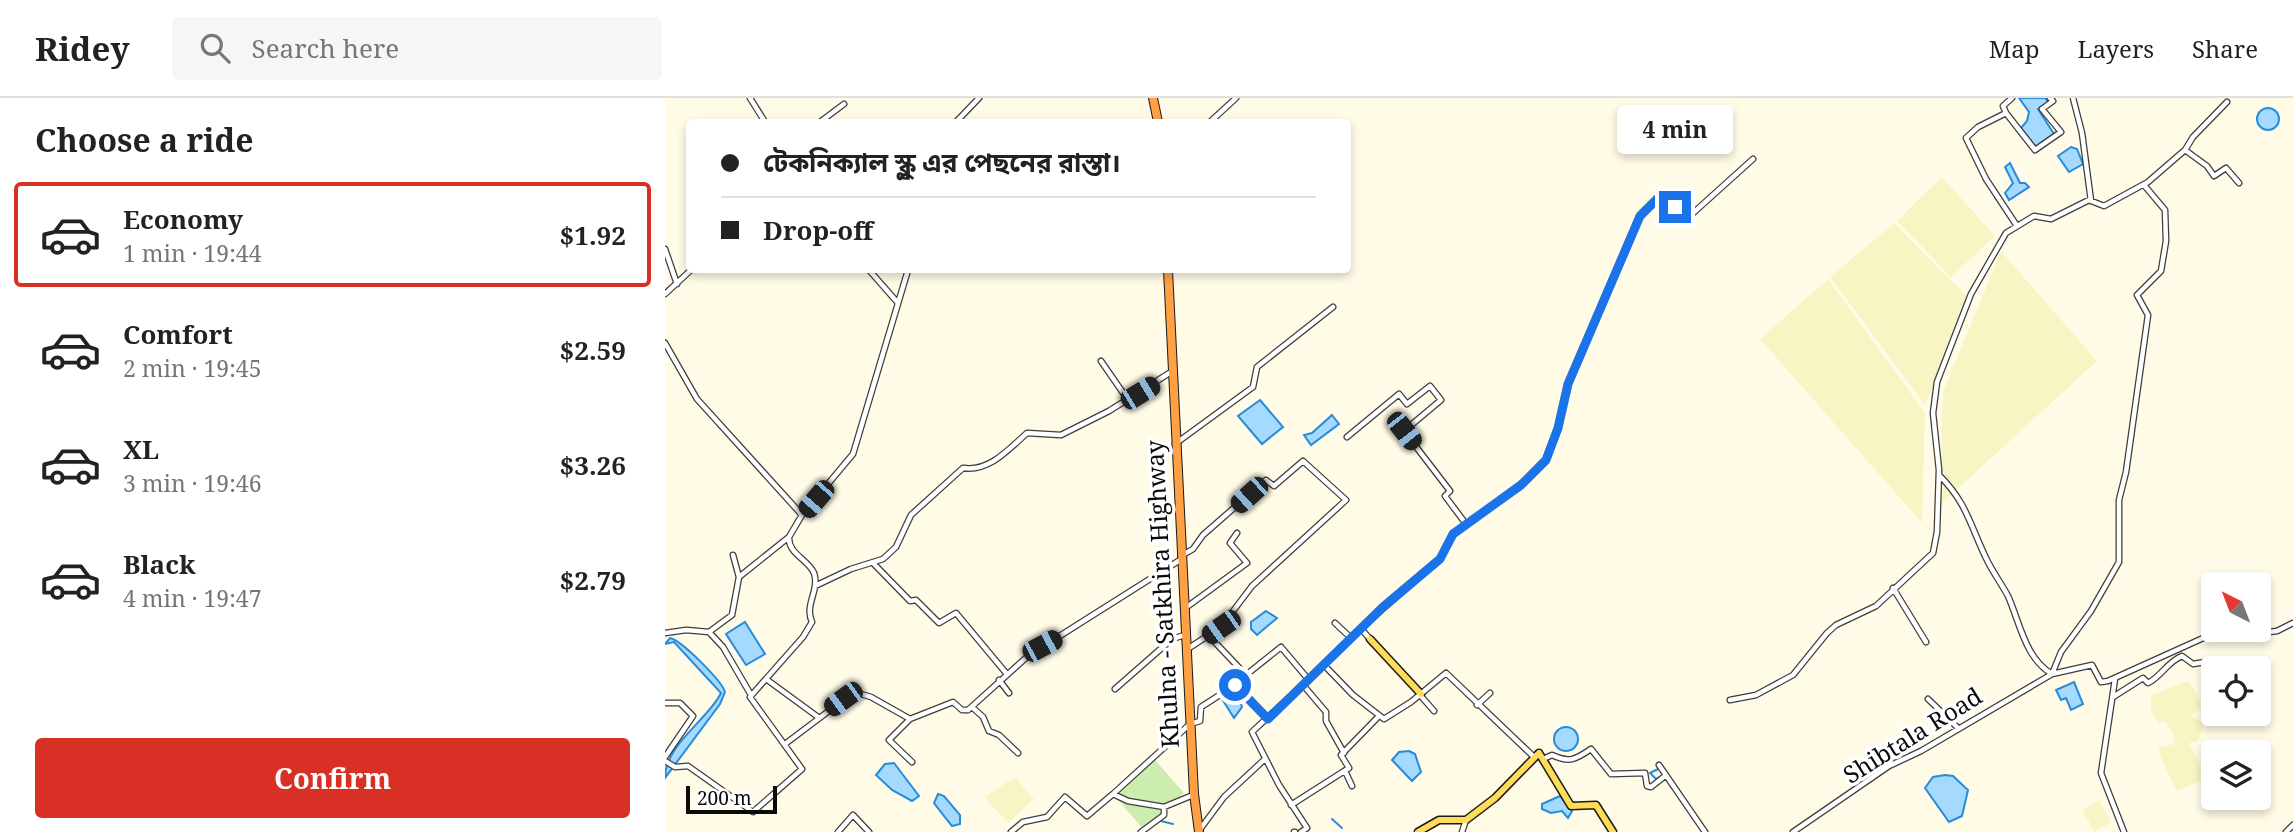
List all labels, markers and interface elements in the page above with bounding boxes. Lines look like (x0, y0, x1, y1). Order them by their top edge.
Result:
search box (172, 17, 662, 80)
text: Ridey (35, 26, 130, 71)
icon: search (196, 29, 234, 67)
text: Search here (252, 30, 399, 66)
text: Map (1989, 32, 2040, 65)
text: Layers (2078, 32, 2154, 65)
text: Share (2192, 32, 2258, 65)
callout: 4 min (1617, 105, 1733, 154)
text: 4 min (1642, 113, 1708, 145)
text: Choose a ride (35, 118, 254, 161)
text: টেকনিক্যাল স্কুল এর পেছনের রাস্তা। (763, 144, 1121, 180)
route end (1659, 191, 1691, 223)
text: Economy (123, 201, 243, 237)
icon: car (39, 203, 102, 266)
text: Drop-off (763, 212, 873, 248)
text: $1.92 (560, 217, 626, 253)
text: 1 min · 19:44 (123, 237, 261, 269)
text: Comfort (123, 316, 233, 352)
icon: car (39, 318, 102, 381)
text: $2.59 (560, 332, 626, 368)
text: 2 min · 19:45 (123, 352, 261, 384)
car (1117, 373, 1164, 413)
car (1383, 408, 1426, 454)
text: XL (123, 431, 159, 467)
icon: car (39, 433, 102, 496)
street label: Khulna - Satkhira Highway (1137, 439, 1186, 749)
text: $3.26 (560, 447, 626, 483)
text: 3 min · 19:46 (123, 467, 261, 499)
car (1227, 473, 1272, 517)
car (795, 476, 838, 522)
text: Black (123, 546, 196, 582)
icon: car (39, 548, 102, 611)
text: $2.79 (560, 562, 626, 598)
north arrow (2201, 572, 2271, 642)
map controls (2201, 572, 2271, 810)
text: 4 min · 19:47 (123, 582, 261, 614)
car (1198, 606, 1245, 648)
car (1019, 627, 1066, 665)
button: locate (2201, 656, 2271, 726)
route start (1219, 669, 1251, 701)
car (820, 678, 867, 720)
street label: Shibtala Road (1837, 679, 1988, 791)
button: Confirm (35, 738, 630, 818)
button: layers (2201, 740, 2271, 810)
scale bar (686, 783, 777, 815)
text: 200 m (697, 785, 752, 811)

